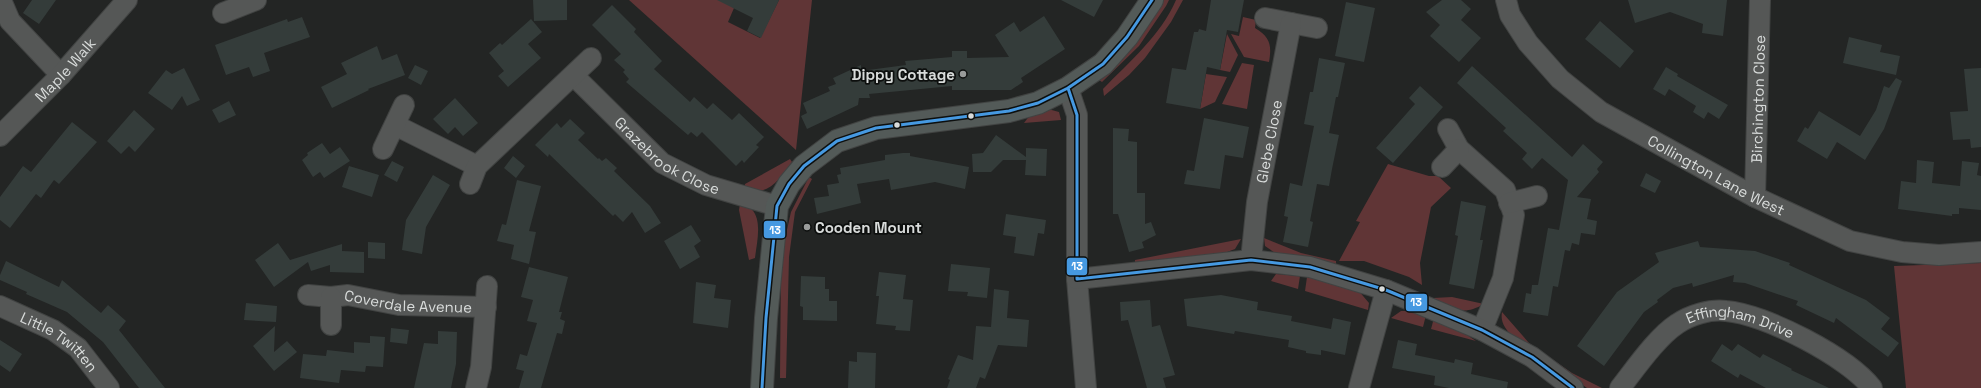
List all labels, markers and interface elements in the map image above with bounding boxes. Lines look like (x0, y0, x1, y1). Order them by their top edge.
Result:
street label: Maple Walk (30, 33, 99, 106)
street label: Birchington Close (1746, 35, 1769, 163)
place label: Dippy Cottage (852, 65, 955, 84)
marker: Dippy Cottage (958, 69, 968, 79)
street label: Glebe Close (1251, 98, 1286, 185)
unlabelled marker (966, 111, 976, 121)
street label: Grazebrook Close (611, 112, 722, 198)
unlabelled marker (892, 120, 902, 130)
street label: Collington Lane West (1644, 130, 1788, 219)
place label: Cooden Mount (815, 218, 922, 237)
line badge: 13 (763, 220, 786, 239)
marker: Cooden Mount (802, 222, 812, 232)
text: 13 (769, 223, 781, 237)
line badge: 13 (1066, 257, 1088, 276)
text: 13 (1071, 259, 1083, 273)
unlabelled marker (1377, 284, 1387, 294)
street label: Coverdale Avenue (343, 285, 472, 316)
line badge: 13 (1405, 293, 1428, 312)
text: 13 (1410, 295, 1422, 309)
street label: Effingham Drive (1682, 301, 1798, 342)
street label: Little Twitten (18, 307, 102, 376)

